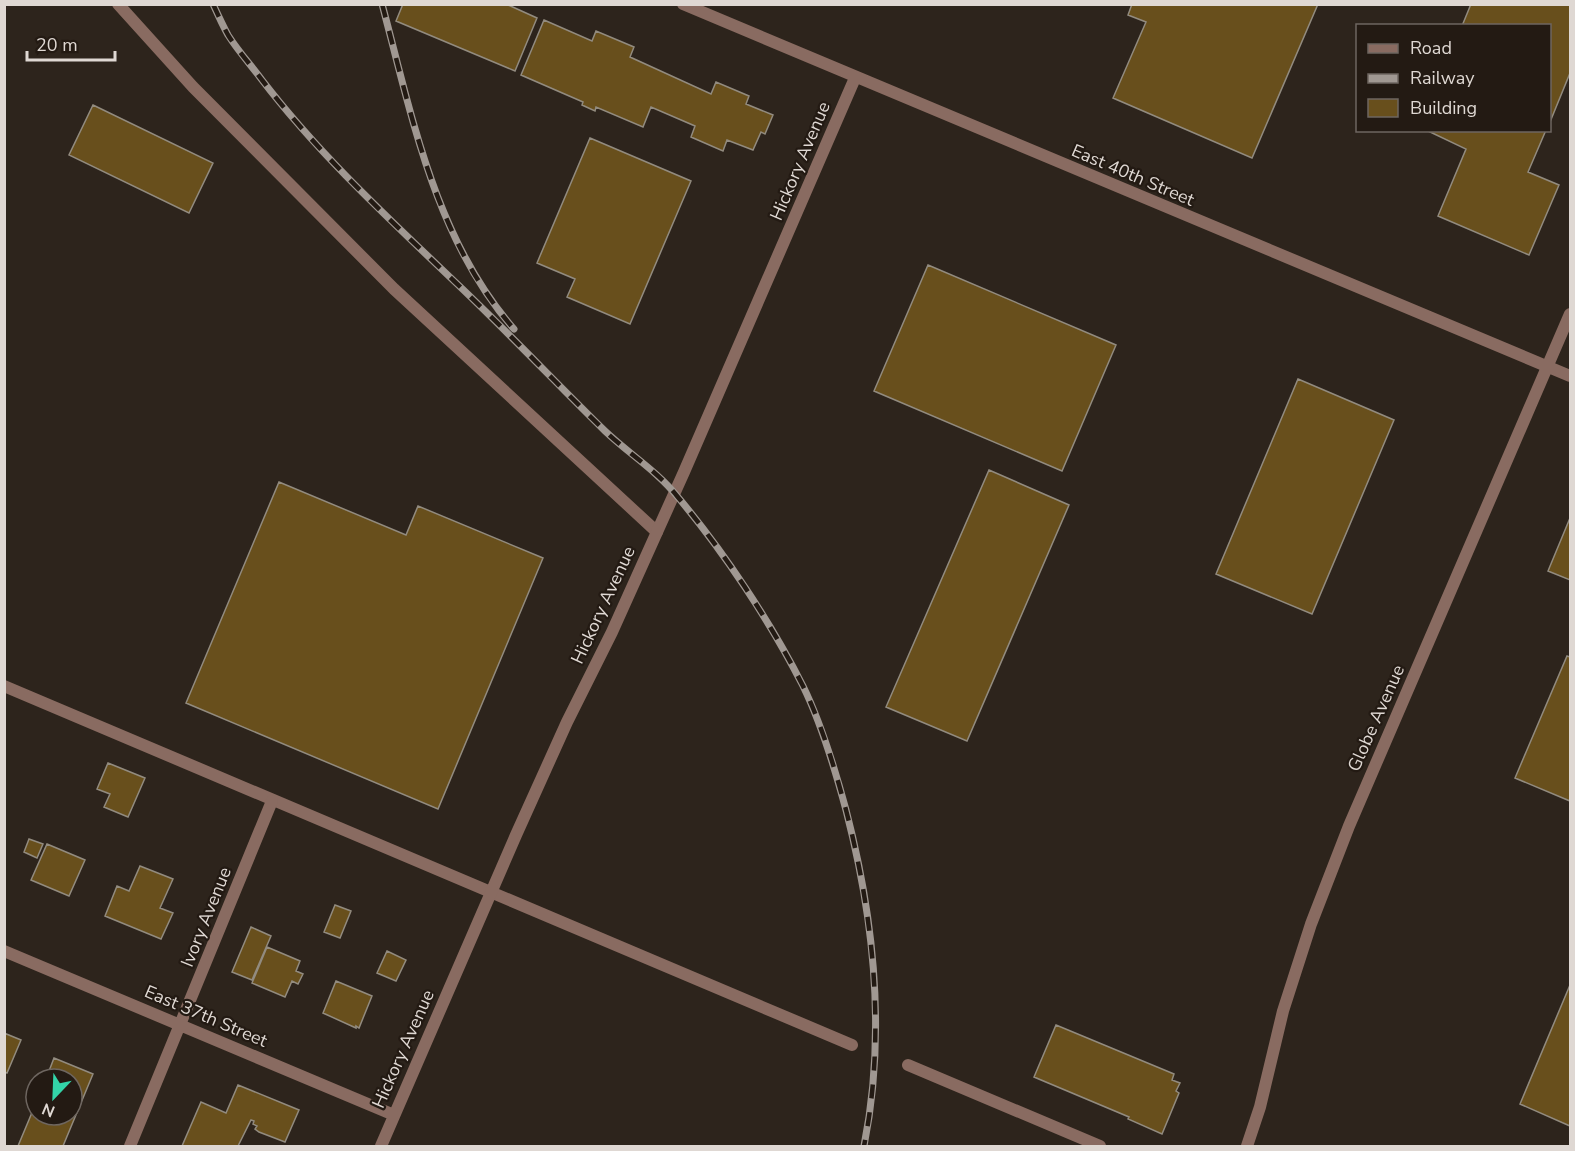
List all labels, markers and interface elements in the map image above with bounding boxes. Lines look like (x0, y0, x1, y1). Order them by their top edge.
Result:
scale bar (27, 24, 116, 62)
legend (1356, 24, 1551, 132)
text: 20 m (36, 33, 78, 57)
text: Road (1410, 36, 1452, 60)
text: Railway (1410, 66, 1475, 90)
text: Building (1410, 96, 1477, 120)
street label: Hickory Avenue (764, 98, 836, 224)
street label: East 40th Street (1068, 138, 1199, 212)
street label: Hickory Avenue (565, 542, 641, 668)
street label: Globe Avenue (1342, 661, 1410, 775)
street label: Ivory Avenue (175, 863, 237, 971)
street label: East 37th Street (141, 979, 272, 1053)
street label: Hickory Avenue (366, 986, 440, 1112)
north arrow (24, 1067, 84, 1127)
text: N (39, 1097, 58, 1122)

